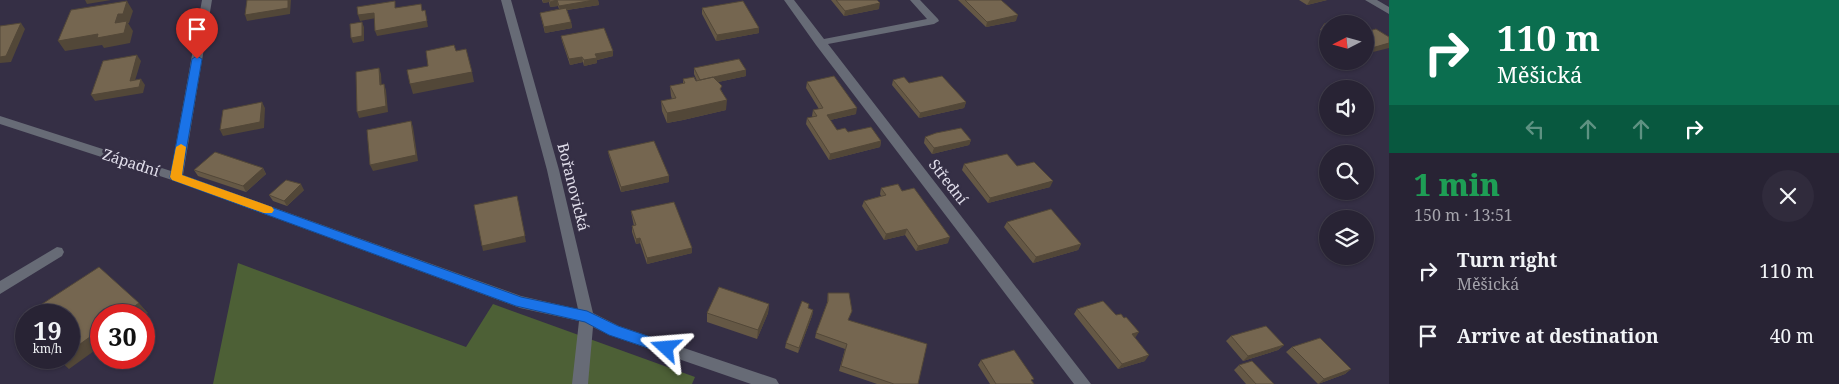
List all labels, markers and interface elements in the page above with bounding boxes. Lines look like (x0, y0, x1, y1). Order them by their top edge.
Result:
pin (176, 8, 218, 59)
text: 110 m (1497, 14, 1600, 61)
icon: arrive (183, 15, 211, 43)
north arrow (1319, 15, 1374, 70)
map controls (1319, 15, 1374, 265)
icon: right (1414, 20, 1479, 85)
text: Měšická (1497, 59, 1582, 89)
button: sound (1319, 80, 1374, 135)
icon: left (1521, 115, 1549, 143)
icon: ahead (1574, 115, 1602, 143)
icon: ahead (1627, 115, 1655, 143)
icon: right (1680, 115, 1708, 143)
street label: Bořanovická (553, 141, 595, 233)
street label: Západní (100, 143, 162, 181)
button: search (1319, 145, 1374, 200)
street label: Střední (925, 155, 973, 208)
text: 1 min (1414, 164, 1500, 205)
button: close (1762, 170, 1814, 222)
text: 150 m · 13:51 (1414, 204, 1513, 226)
button: layers (1319, 210, 1374, 265)
text: Turn right (1457, 247, 1557, 273)
icon: right (1414, 257, 1442, 285)
text: 110 m (1759, 258, 1814, 284)
text: Měšická (1457, 273, 1519, 295)
speed limit sign: 30 (90, 304, 155, 369)
text: 19 (33, 313, 62, 347)
position arrow (639, 321, 691, 373)
icon: arrive (1414, 322, 1442, 350)
text: Arrive at destination (1457, 323, 1659, 349)
text: 40 m (1770, 323, 1814, 349)
text: km/h (33, 340, 62, 357)

